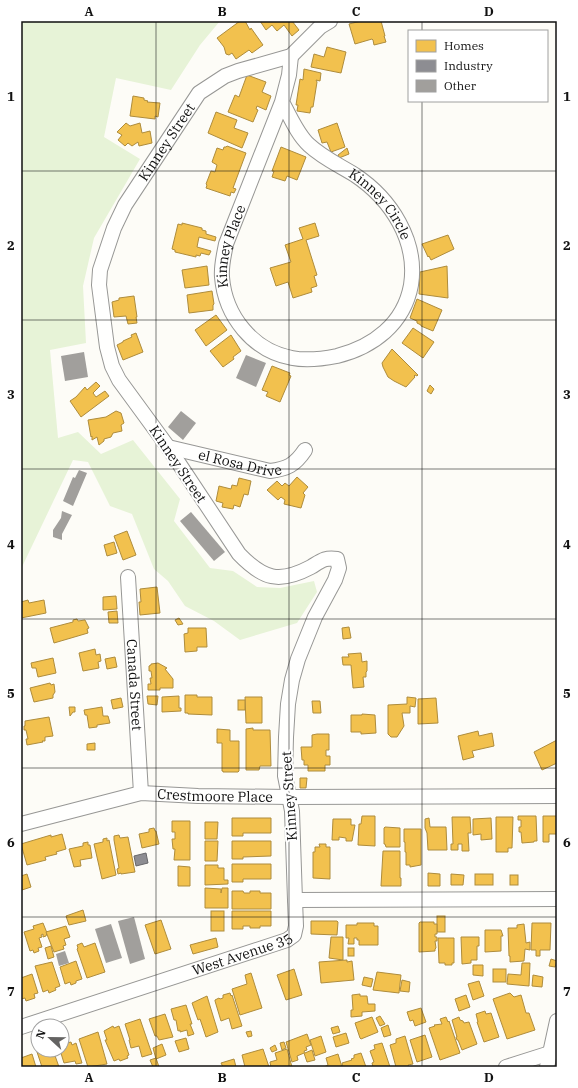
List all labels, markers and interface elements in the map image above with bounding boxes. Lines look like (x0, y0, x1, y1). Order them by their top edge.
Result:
text: A (84, 3, 94, 20)
text: B (217, 3, 227, 20)
text: C (352, 3, 361, 20)
text: D (484, 3, 494, 20)
legend (408, 30, 548, 102)
text: Homes (444, 38, 484, 53)
text: Industry (444, 58, 493, 73)
text: Other (444, 78, 477, 93)
text: 1 (7, 88, 15, 105)
text: 1 (563, 88, 571, 105)
street label: Kinney Street (134, 100, 199, 184)
street label: Kinney Circle (346, 164, 415, 242)
street label: Kinney Place (213, 202, 250, 289)
text: 2 (7, 237, 15, 254)
text: 2 (563, 237, 571, 254)
text: 3 (7, 386, 15, 403)
text: 3 (563, 386, 571, 403)
street label: Kinney Street (145, 422, 211, 506)
street label: el Rosa Drive (197, 445, 284, 480)
text: 4 (7, 536, 15, 553)
text: 4 (563, 536, 571, 553)
street label: Canada Street (123, 638, 146, 731)
text: 5 (7, 685, 15, 702)
text: 5 (563, 685, 571, 702)
street label: Kinney Street (277, 751, 301, 841)
street label: Crestmoore Place (157, 785, 273, 806)
text: 6 (7, 834, 15, 851)
text: 6 (563, 834, 571, 851)
street label: West Avenue 35 (190, 929, 297, 979)
text: 7 (7, 983, 15, 1000)
text: 7 (563, 983, 571, 1000)
north arrow (30, 1018, 70, 1058)
text: N (33, 1027, 49, 1041)
text: A (84, 1069, 94, 1086)
text: B (217, 1069, 227, 1086)
text: C (352, 1069, 361, 1086)
text: D (484, 1069, 494, 1086)

